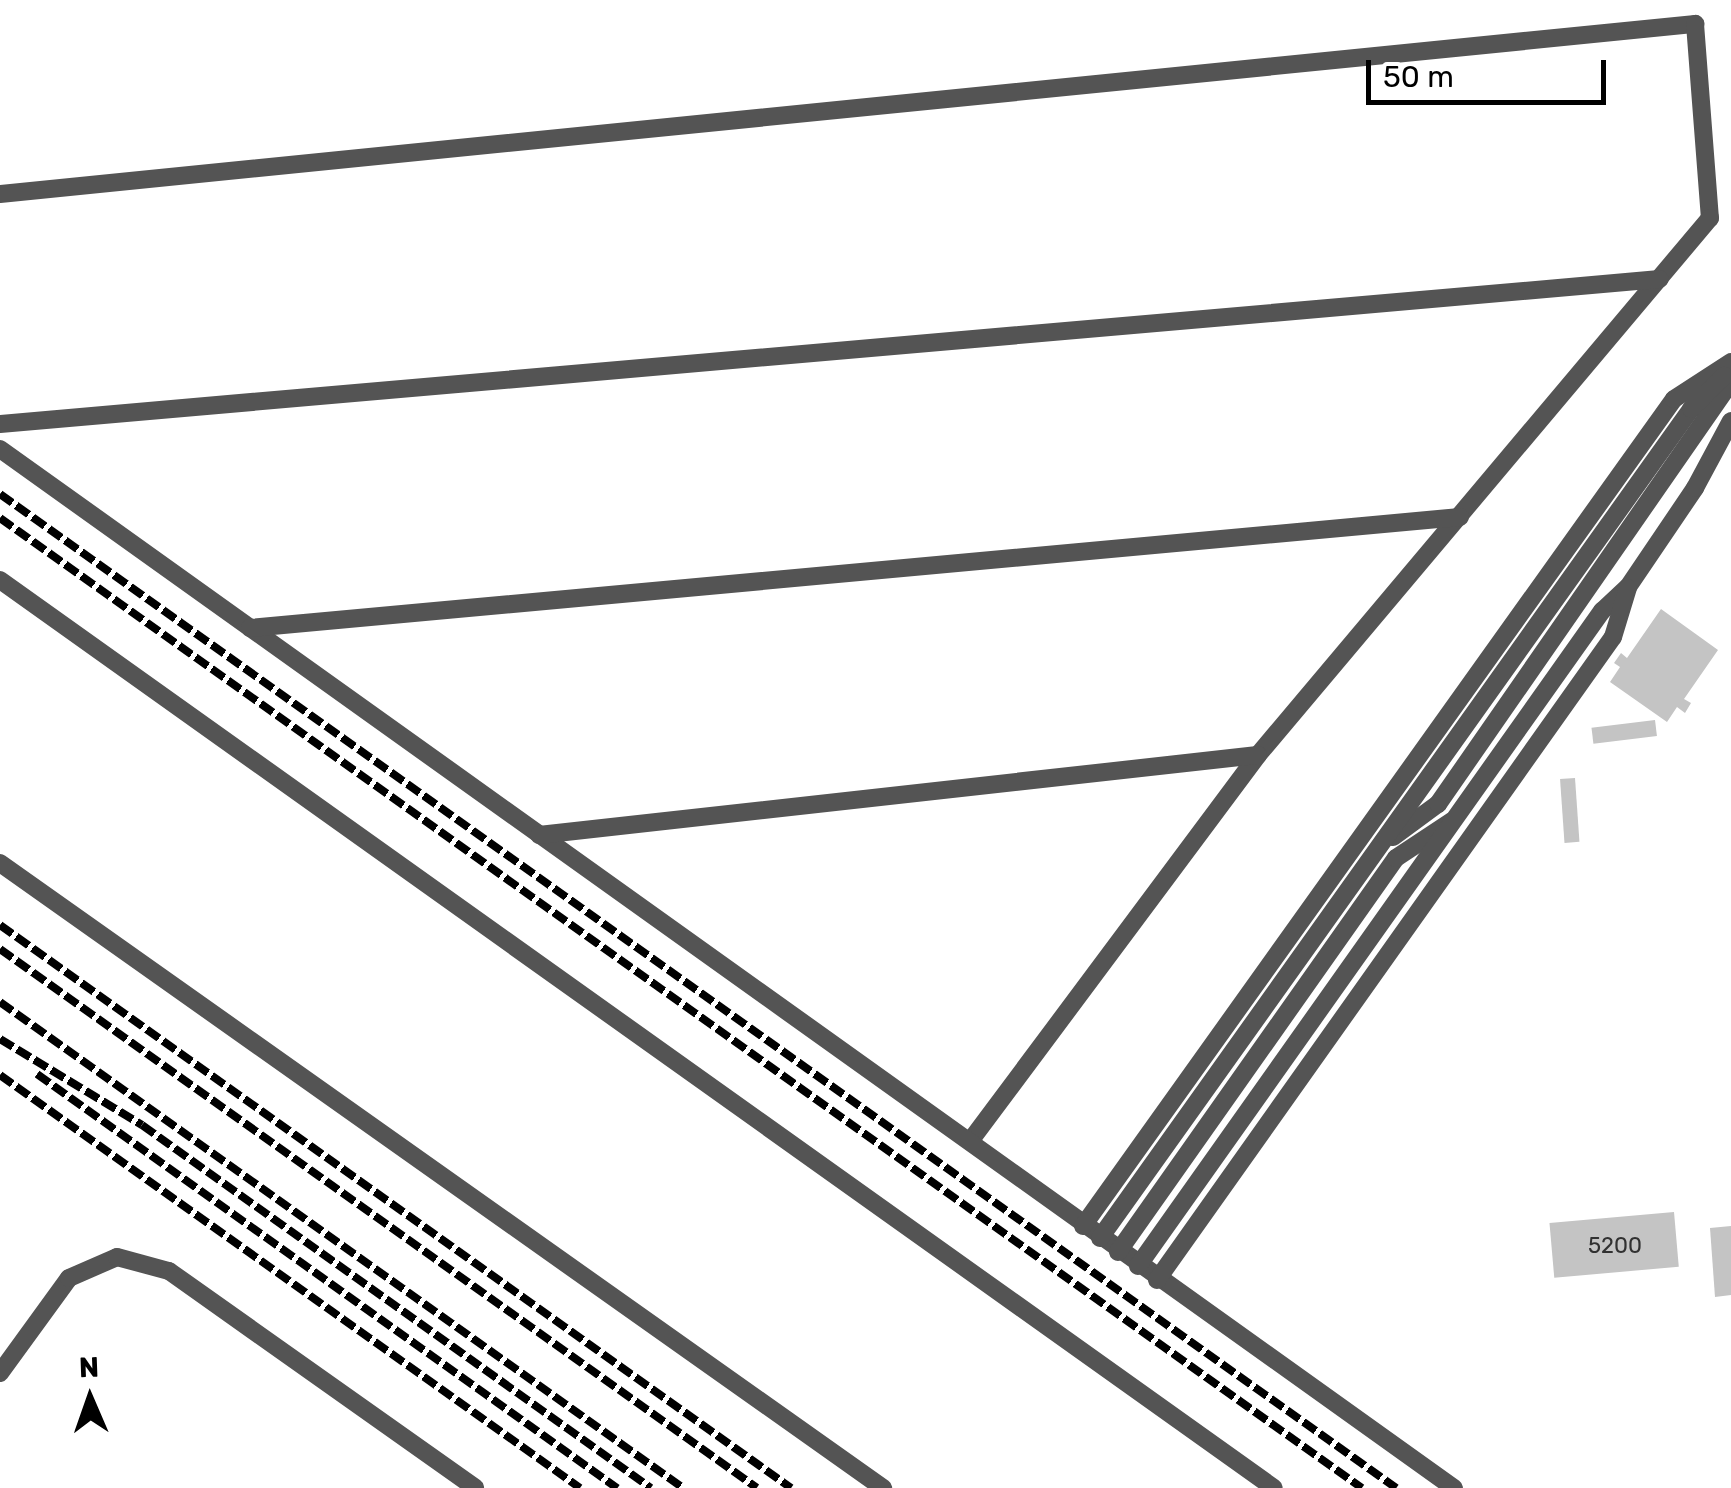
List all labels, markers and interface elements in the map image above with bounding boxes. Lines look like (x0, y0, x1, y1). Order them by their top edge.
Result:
scale bar (1371, 40, 1611, 102)
text: 50 m (1383, 59, 1454, 95)
house number: 5200 (1588, 1233, 1642, 1259)
north arrow (40, 1348, 140, 1448)
text: N (78, 1351, 100, 1384)

